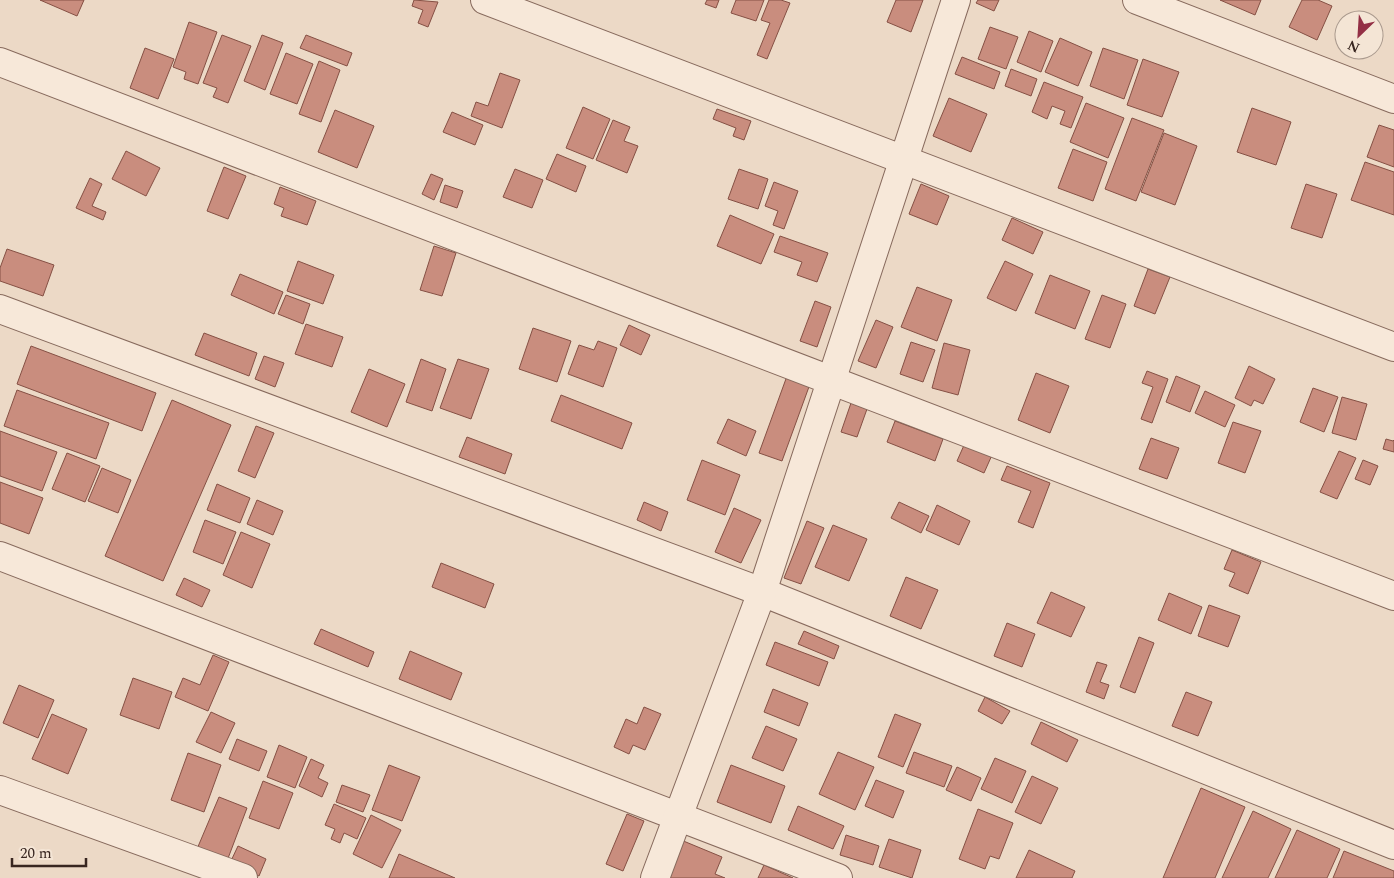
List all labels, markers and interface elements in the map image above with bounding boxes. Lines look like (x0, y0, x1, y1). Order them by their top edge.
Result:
north arrow (1334, 10, 1384, 60)
text: N (1344, 34, 1363, 58)
scale bar (12, 836, 86, 868)
text: 20 m (20, 842, 52, 865)

